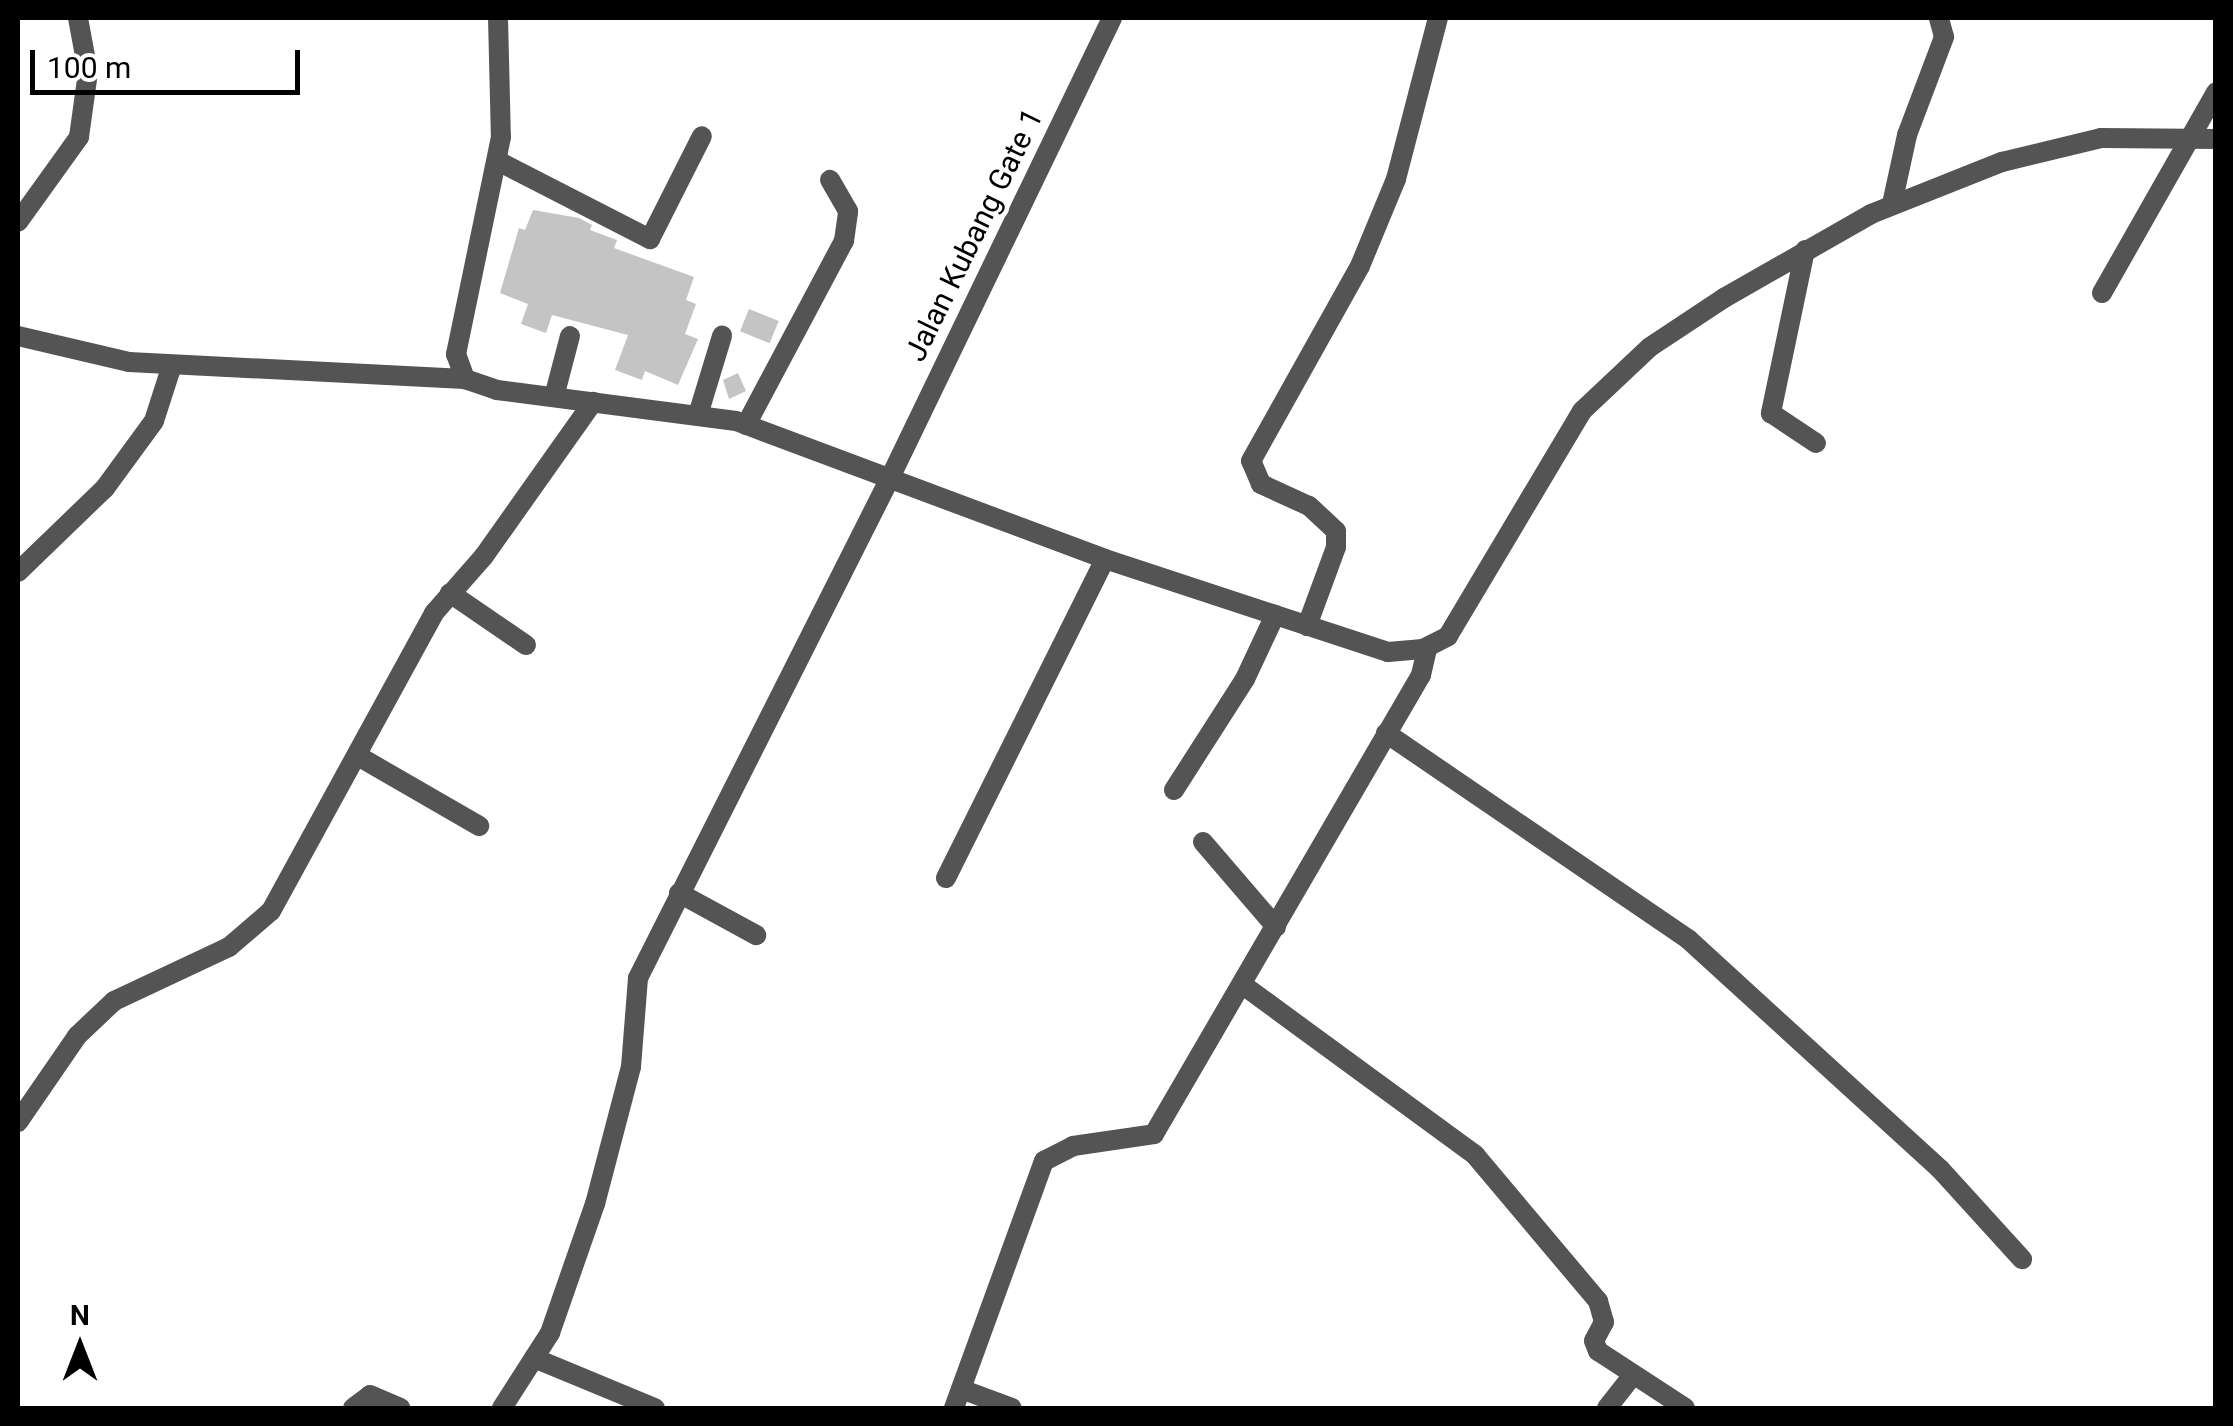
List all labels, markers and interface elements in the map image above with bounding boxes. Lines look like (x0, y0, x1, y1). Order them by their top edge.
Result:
scale bar (35, 30, 305, 92)
text: 100 m (47, 50, 131, 85)
street label: Jalan Kubang Gate 1 (897, 103, 1051, 367)
north arrow (30, 1296, 130, 1396)
text: N (70, 1299, 90, 1332)

